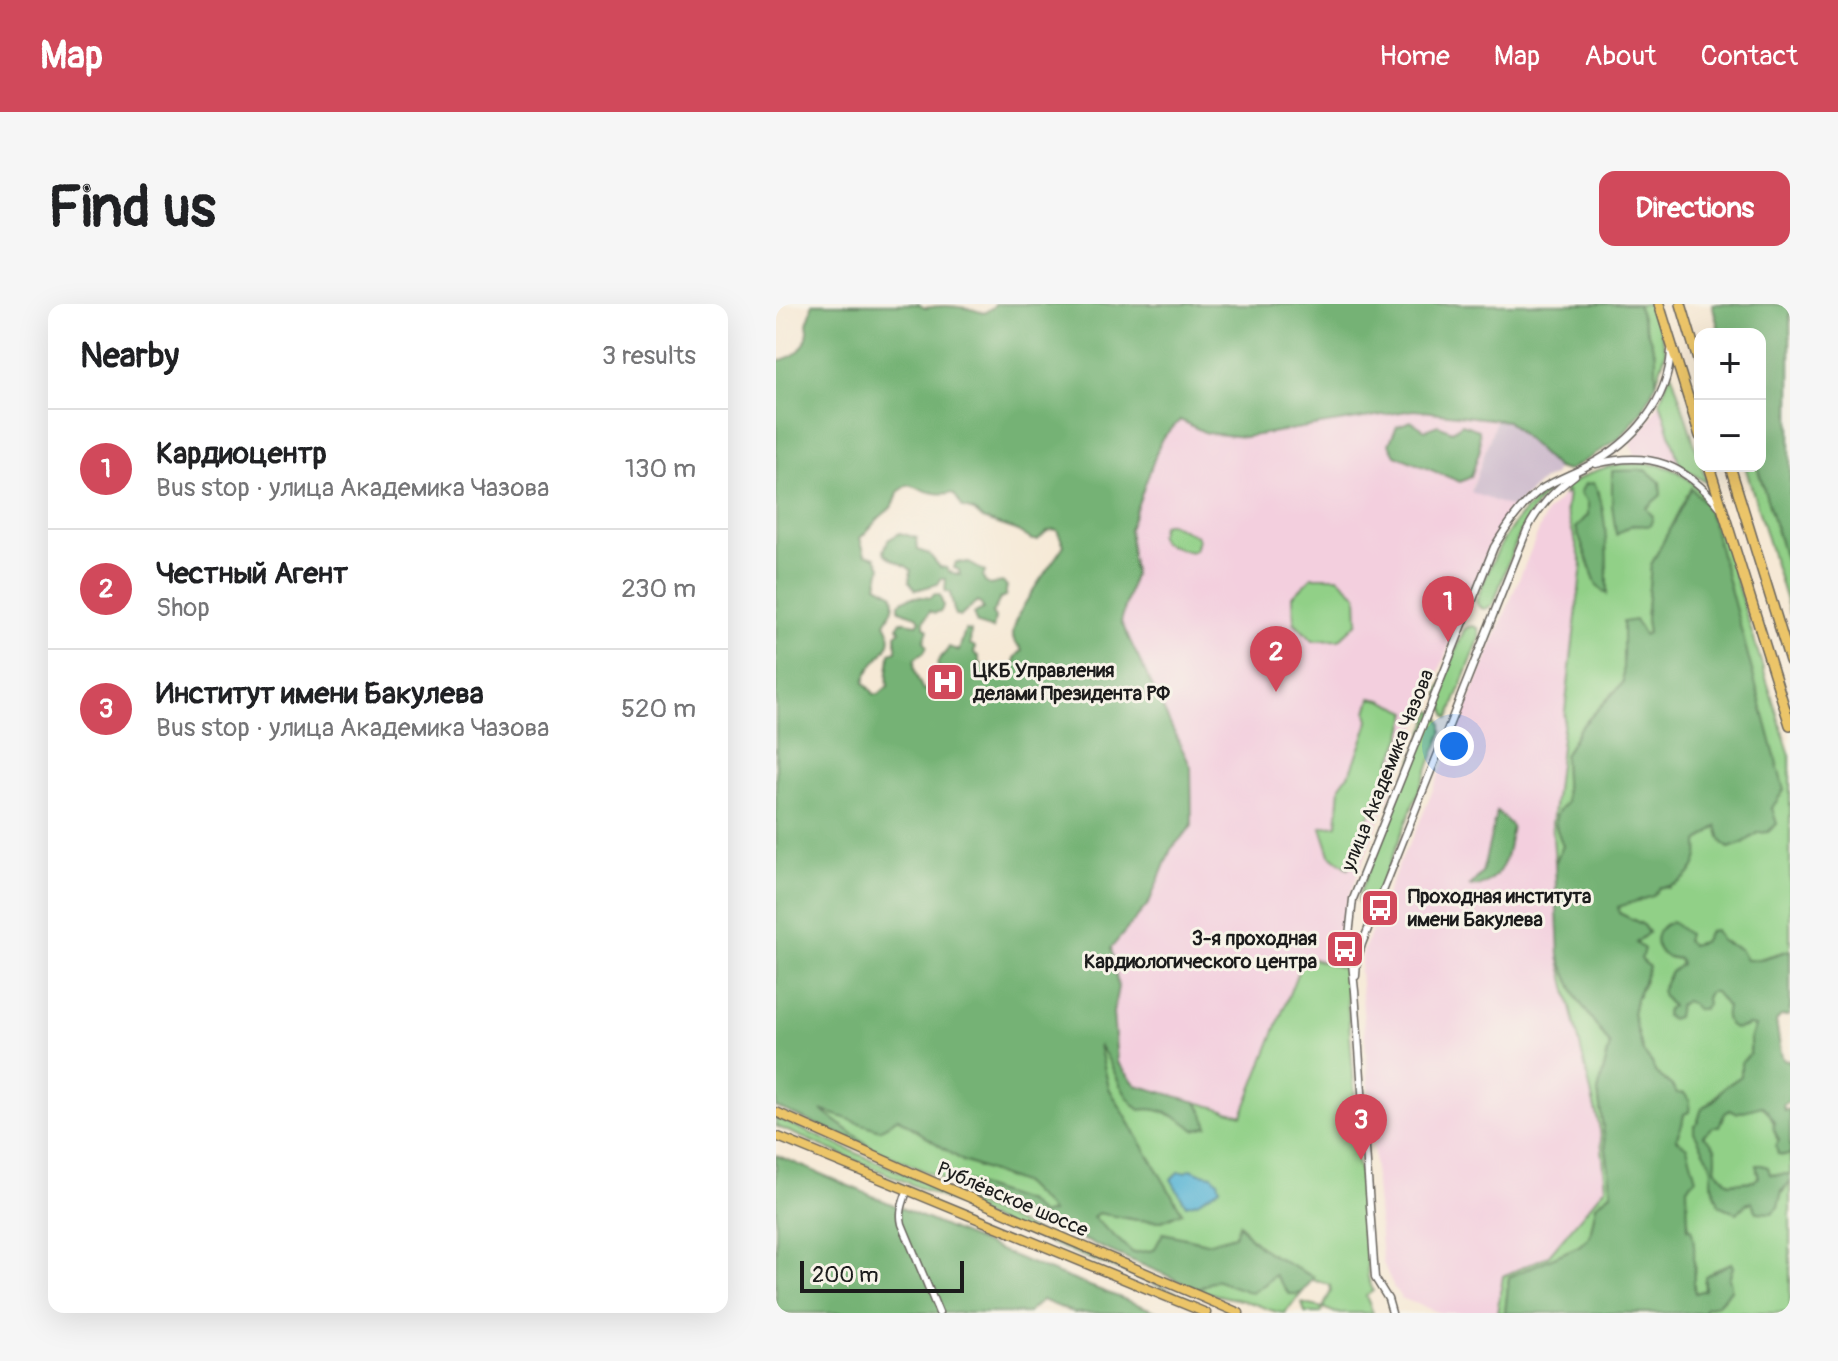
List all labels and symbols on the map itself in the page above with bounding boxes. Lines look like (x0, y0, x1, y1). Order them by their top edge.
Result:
pin: 1 (1422, 576, 1474, 642)
pin: 2 (1250, 626, 1302, 692)
place label: ЦКБ Управления делами Президента РФ (972, 658, 1170, 706)
hospital icon: ЦКБ Управления делами Президента РФ (924, 661, 966, 703)
street label: улица Академика Чазова (1335, 666, 1439, 876)
your location (1434, 726, 1474, 766)
place label: Проходная института имени Бакулева (1407, 884, 1591, 932)
bus stop icon: Проходная института имени Бакулева (1359, 887, 1401, 929)
place label: 3-я проходная Кардиологического центра (1084, 926, 1317, 974)
bus stop icon: 3-я проходная Кардиологического центра (1324, 928, 1366, 970)
pin: 3 (1335, 1094, 1387, 1160)
street label: Рублёвское шоссе (934, 1156, 1092, 1243)
scale bar (800, 1257, 964, 1293)

